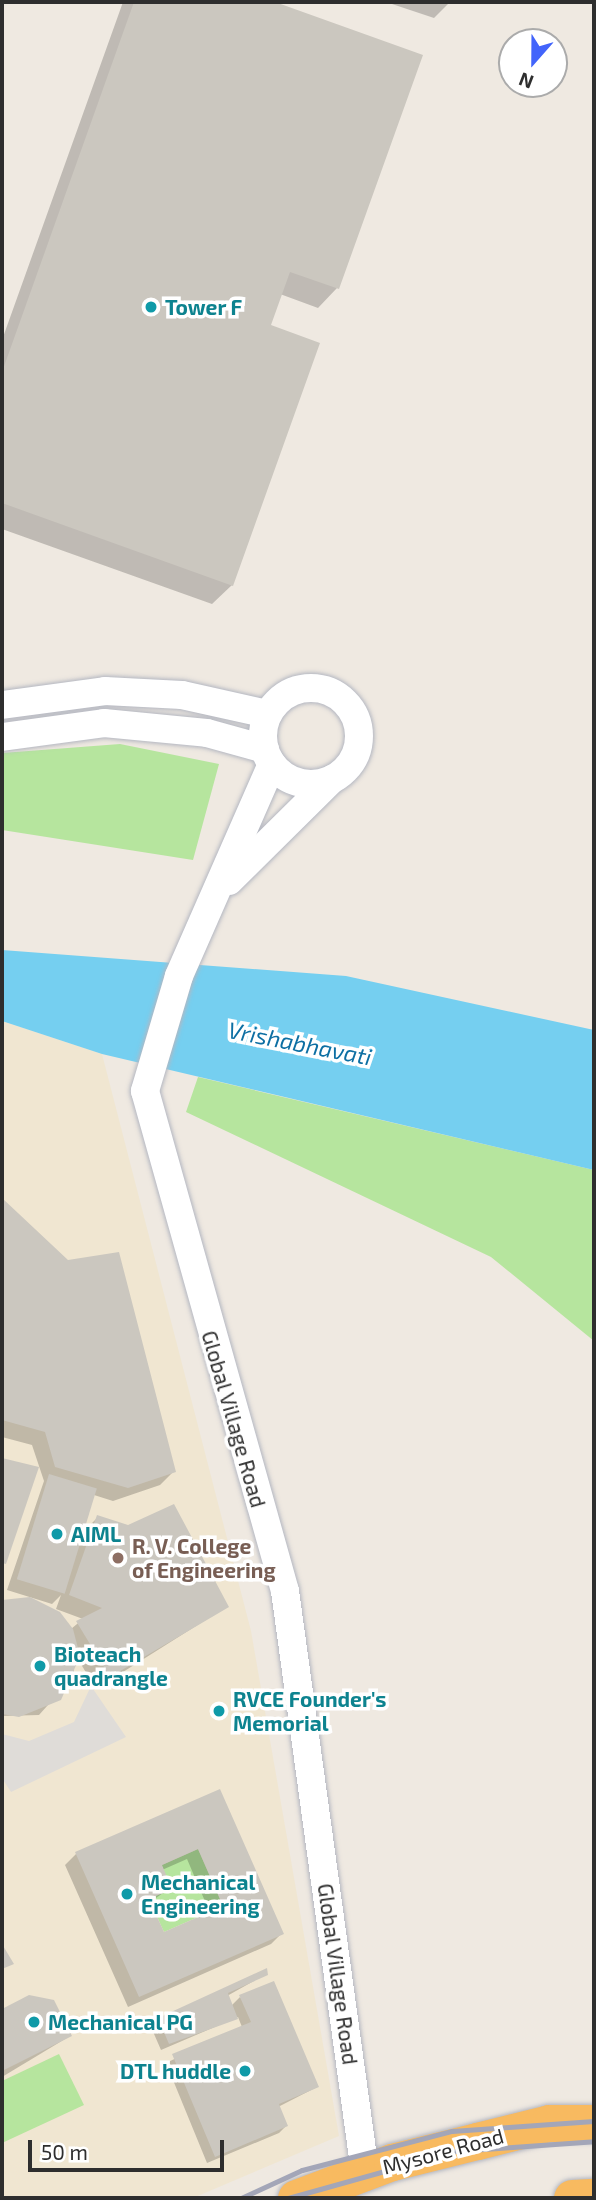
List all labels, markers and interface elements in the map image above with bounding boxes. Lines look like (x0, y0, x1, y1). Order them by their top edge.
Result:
north arrow (498, 28, 568, 98)
text: N (515, 68, 537, 94)
place label: Tower F (165, 294, 243, 320)
marker: Tower F (143, 299, 159, 315)
water label: Vrishabhavati (226, 1016, 374, 1070)
street label: Global Village Road (197, 1327, 271, 1511)
place label: AIML (71, 1521, 121, 1547)
marker: AIML (49, 1526, 65, 1542)
place label: R. V. College of Engineering (132, 1533, 276, 1583)
marker: R. V. College of Engineering (110, 1550, 126, 1566)
place label: Bioteach quadrangle (54, 1641, 168, 1691)
marker: Bioteach quadrangle (32, 1658, 48, 1674)
place label: RVCE Founder's Memorial (233, 1686, 387, 1736)
marker: RVCE Founder's Memorial (211, 1703, 227, 1719)
place label: Mechanical Engineering (141, 1869, 260, 1919)
street label: Global Village Road (313, 1881, 363, 2067)
marker: Mechanical Engineering (119, 1886, 135, 1902)
place label: Mechanical PG (48, 2009, 193, 2035)
marker: Mechanical PG (26, 2014, 42, 2030)
place label: DTL huddle (120, 2058, 231, 2084)
marker: DTL huddle (237, 2063, 253, 2079)
street label: Mysore Road (380, 2123, 506, 2179)
scale bar (32, 2126, 228, 2170)
text: 50 m (41, 2139, 88, 2164)

